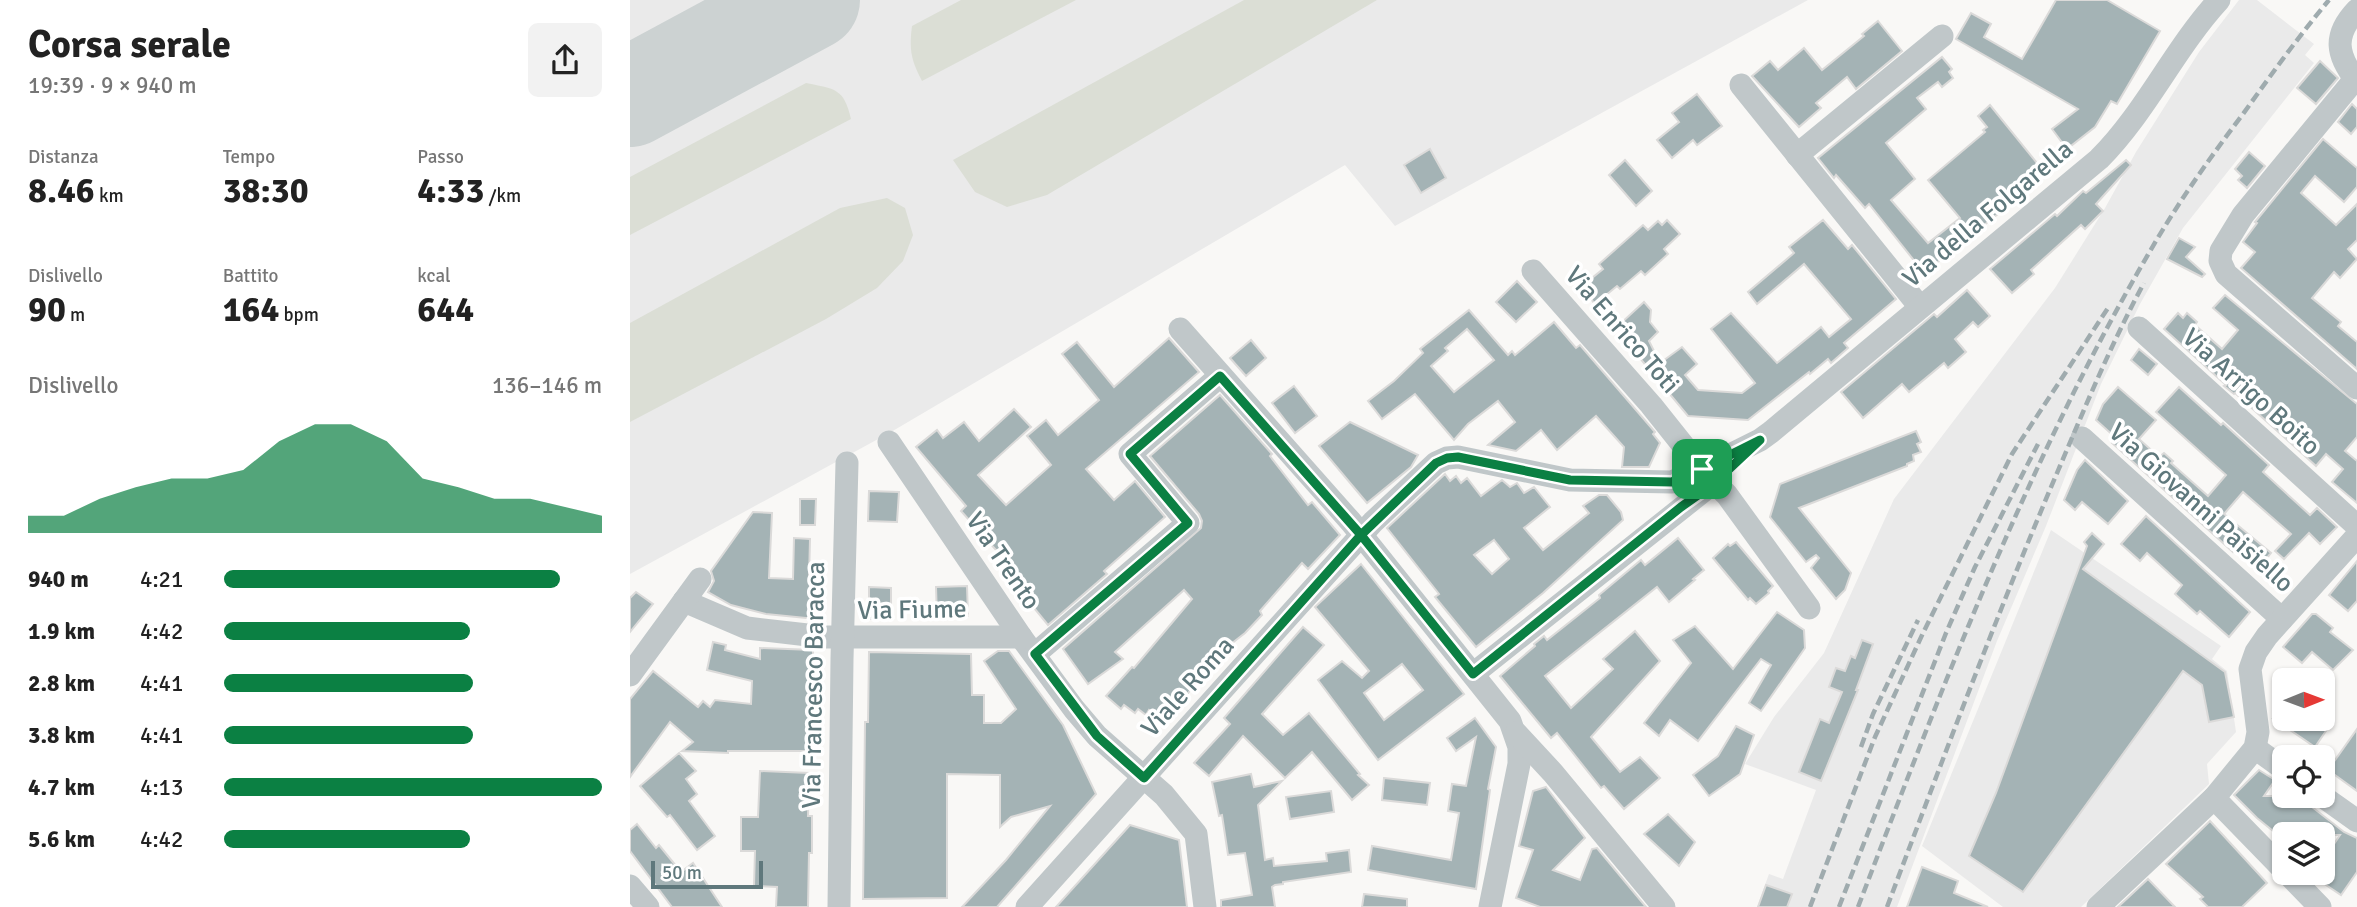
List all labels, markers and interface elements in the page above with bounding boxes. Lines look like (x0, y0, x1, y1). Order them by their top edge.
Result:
text: Corsa serale (28, 21, 231, 68)
button: share (528, 23, 602, 97)
text: 19:39 · 9 × 940 m (28, 71, 197, 100)
street label: Via della Folgarella (1896, 133, 2080, 295)
text: Distanza (28, 145, 99, 169)
text: Tempo (223, 145, 275, 169)
text: Passo (417, 145, 464, 169)
text: 8.46 (28, 169, 95, 212)
text: 38:30 (223, 169, 309, 212)
text: 4:33 (417, 169, 484, 212)
text: km (95, 184, 124, 208)
text: /km (484, 184, 521, 208)
street label: Via Enrico Toti (1558, 260, 1686, 400)
text: Dislivello (28, 264, 103, 288)
text: Battito (223, 264, 278, 288)
text: kcal (417, 264, 451, 288)
text: 90 (28, 288, 66, 331)
text: 164 (223, 288, 279, 331)
text: 644 (417, 288, 474, 331)
text: m (66, 303, 85, 327)
text: bpm (279, 303, 319, 327)
street label: Via Arrigo Boito (2175, 322, 2327, 462)
text: Dislivello (28, 371, 119, 400)
text: 136–146 m (492, 371, 602, 400)
street label: Via Giovanni Paisiello (2102, 416, 2300, 600)
pin (1672, 439, 1732, 499)
icon: arrive (1683, 450, 1721, 488)
street label: Via Trento (959, 506, 1047, 616)
street label: Via Francesco Baracca (796, 561, 832, 809)
text: 940 m (28, 565, 89, 594)
text: 4:21 (140, 565, 183, 594)
street label: Via Fiume (857, 593, 967, 627)
text: 1.9 km (28, 617, 95, 646)
text: 4:42 (140, 617, 183, 646)
street label: Viale Roma (1135, 630, 1241, 744)
north arrow (2272, 668, 2334, 732)
map controls (2272, 668, 2335, 885)
text: 2.8 km (28, 669, 95, 698)
text: 4:41 (140, 669, 183, 698)
text: 3.8 km (28, 721, 95, 750)
text: 4:41 (140, 721, 183, 750)
button: locate (2272, 745, 2335, 808)
text: 4.7 km (28, 773, 95, 802)
text: 4:13 (140, 773, 183, 802)
button: layers (2272, 822, 2335, 885)
text: 5.6 km (28, 825, 95, 854)
text: 4:42 (140, 825, 183, 854)
scale bar (651, 858, 763, 890)
text: 50 m (662, 861, 702, 885)

